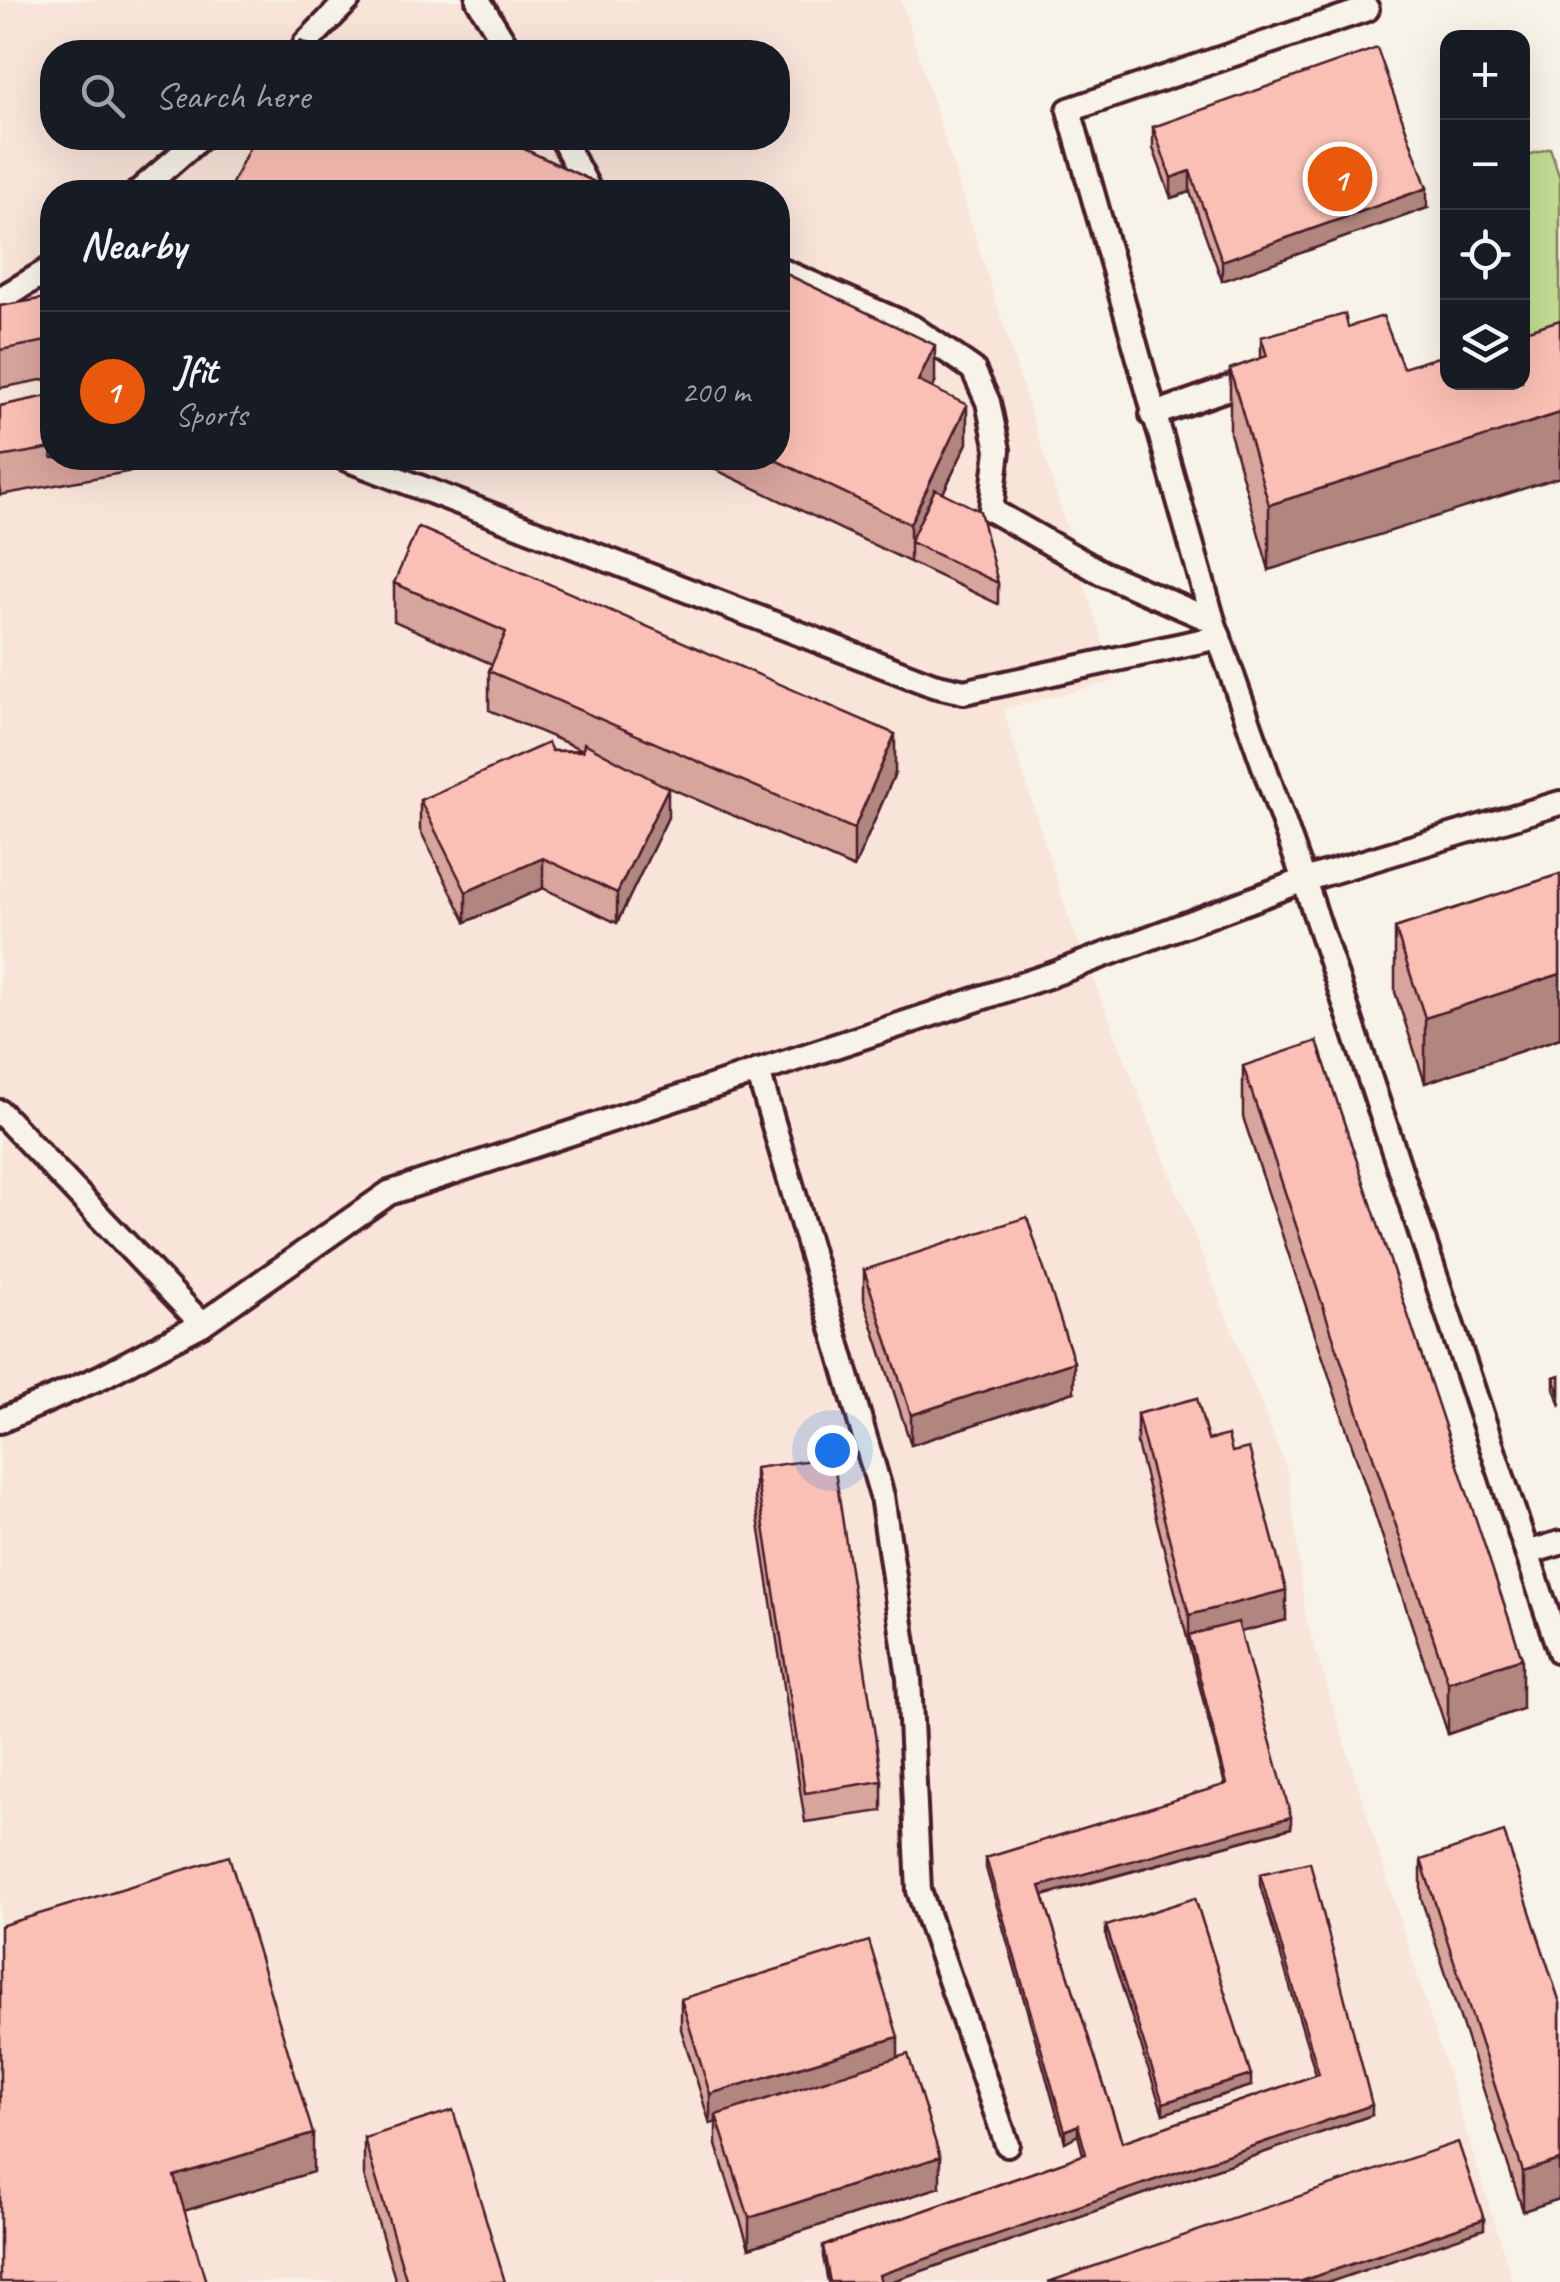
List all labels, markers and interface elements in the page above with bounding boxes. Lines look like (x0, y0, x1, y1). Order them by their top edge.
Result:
map controls (1440, 30, 1530, 390)
button: + (1440, 30, 1530, 120)
search box (40, 40, 790, 150)
icon: search (75, 68, 130, 123)
text: Search here (155, 72, 310, 119)
button: − (1440, 120, 1530, 210)
pin: 1 (1308, 142, 1372, 216)
button: locate (1440, 210, 1530, 300)
text: Nearby (80, 219, 186, 272)
button: layers (1440, 300, 1530, 390)
text: Jfit (175, 347, 217, 394)
text: 1 (105, 371, 120, 412)
text: 200 m (681, 371, 750, 412)
text: Sports (175, 394, 247, 435)
your location (807, 1425, 858, 1476)

